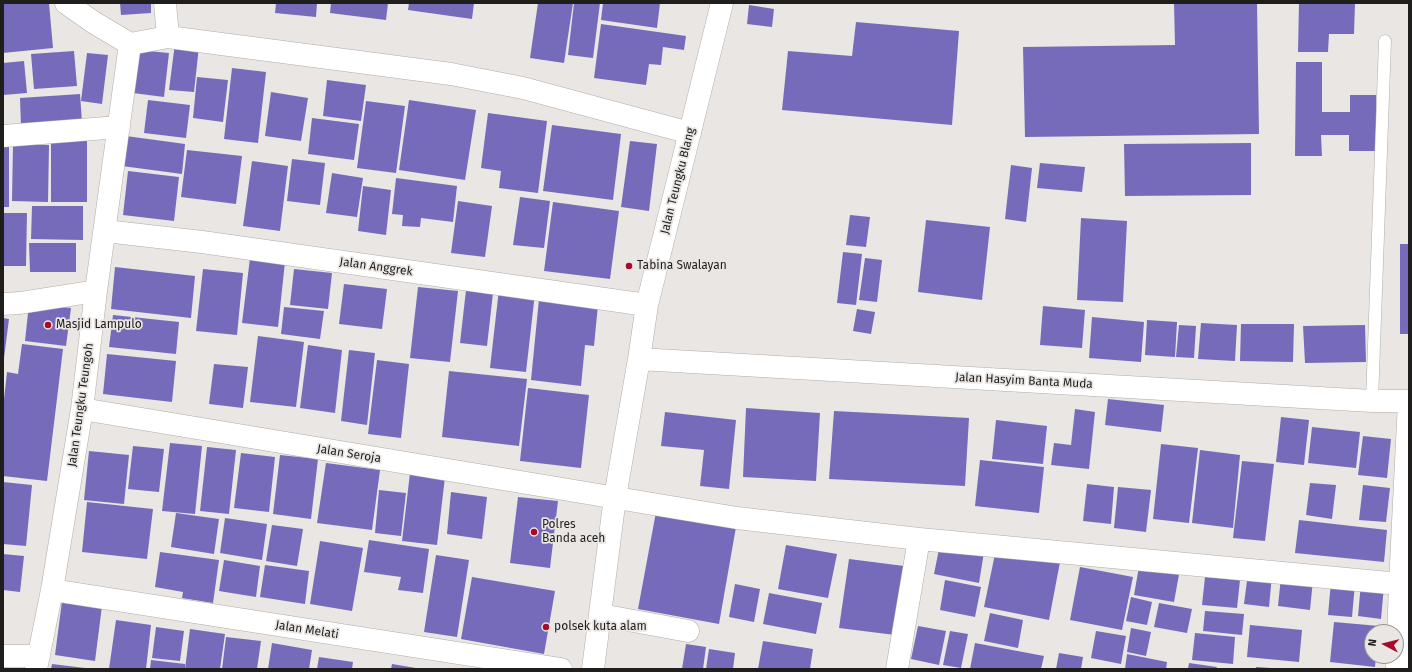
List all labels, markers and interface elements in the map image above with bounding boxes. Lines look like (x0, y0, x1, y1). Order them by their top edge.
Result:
street label: Jalan Teungku Blang (658, 126, 698, 236)
street label: Jalan Anggrek (339, 255, 413, 279)
place label: Tabina Swalayan (637, 259, 727, 273)
marker: Tabina Swalayan (624, 261, 634, 271)
place label: Masjid Lampulo (56, 318, 142, 332)
marker: Masjid Lampulo (43, 320, 53, 330)
street label: Jalan Teungku Teungoh (65, 342, 97, 468)
street label: Jalan Hasyim Banta Muda (955, 370, 1093, 392)
street label: Jalan Seroja (316, 442, 382, 466)
place label: Polres Banda aceh (542, 518, 605, 546)
marker: Polres Banda aceh (529, 527, 539, 537)
street label: Jalan Melati (274, 618, 340, 642)
place label: polsek kuta alam (554, 620, 647, 634)
marker: polsek kuta alam (541, 622, 551, 632)
north arrow (1364, 624, 1404, 664)
text: N (1366, 638, 1379, 647)

